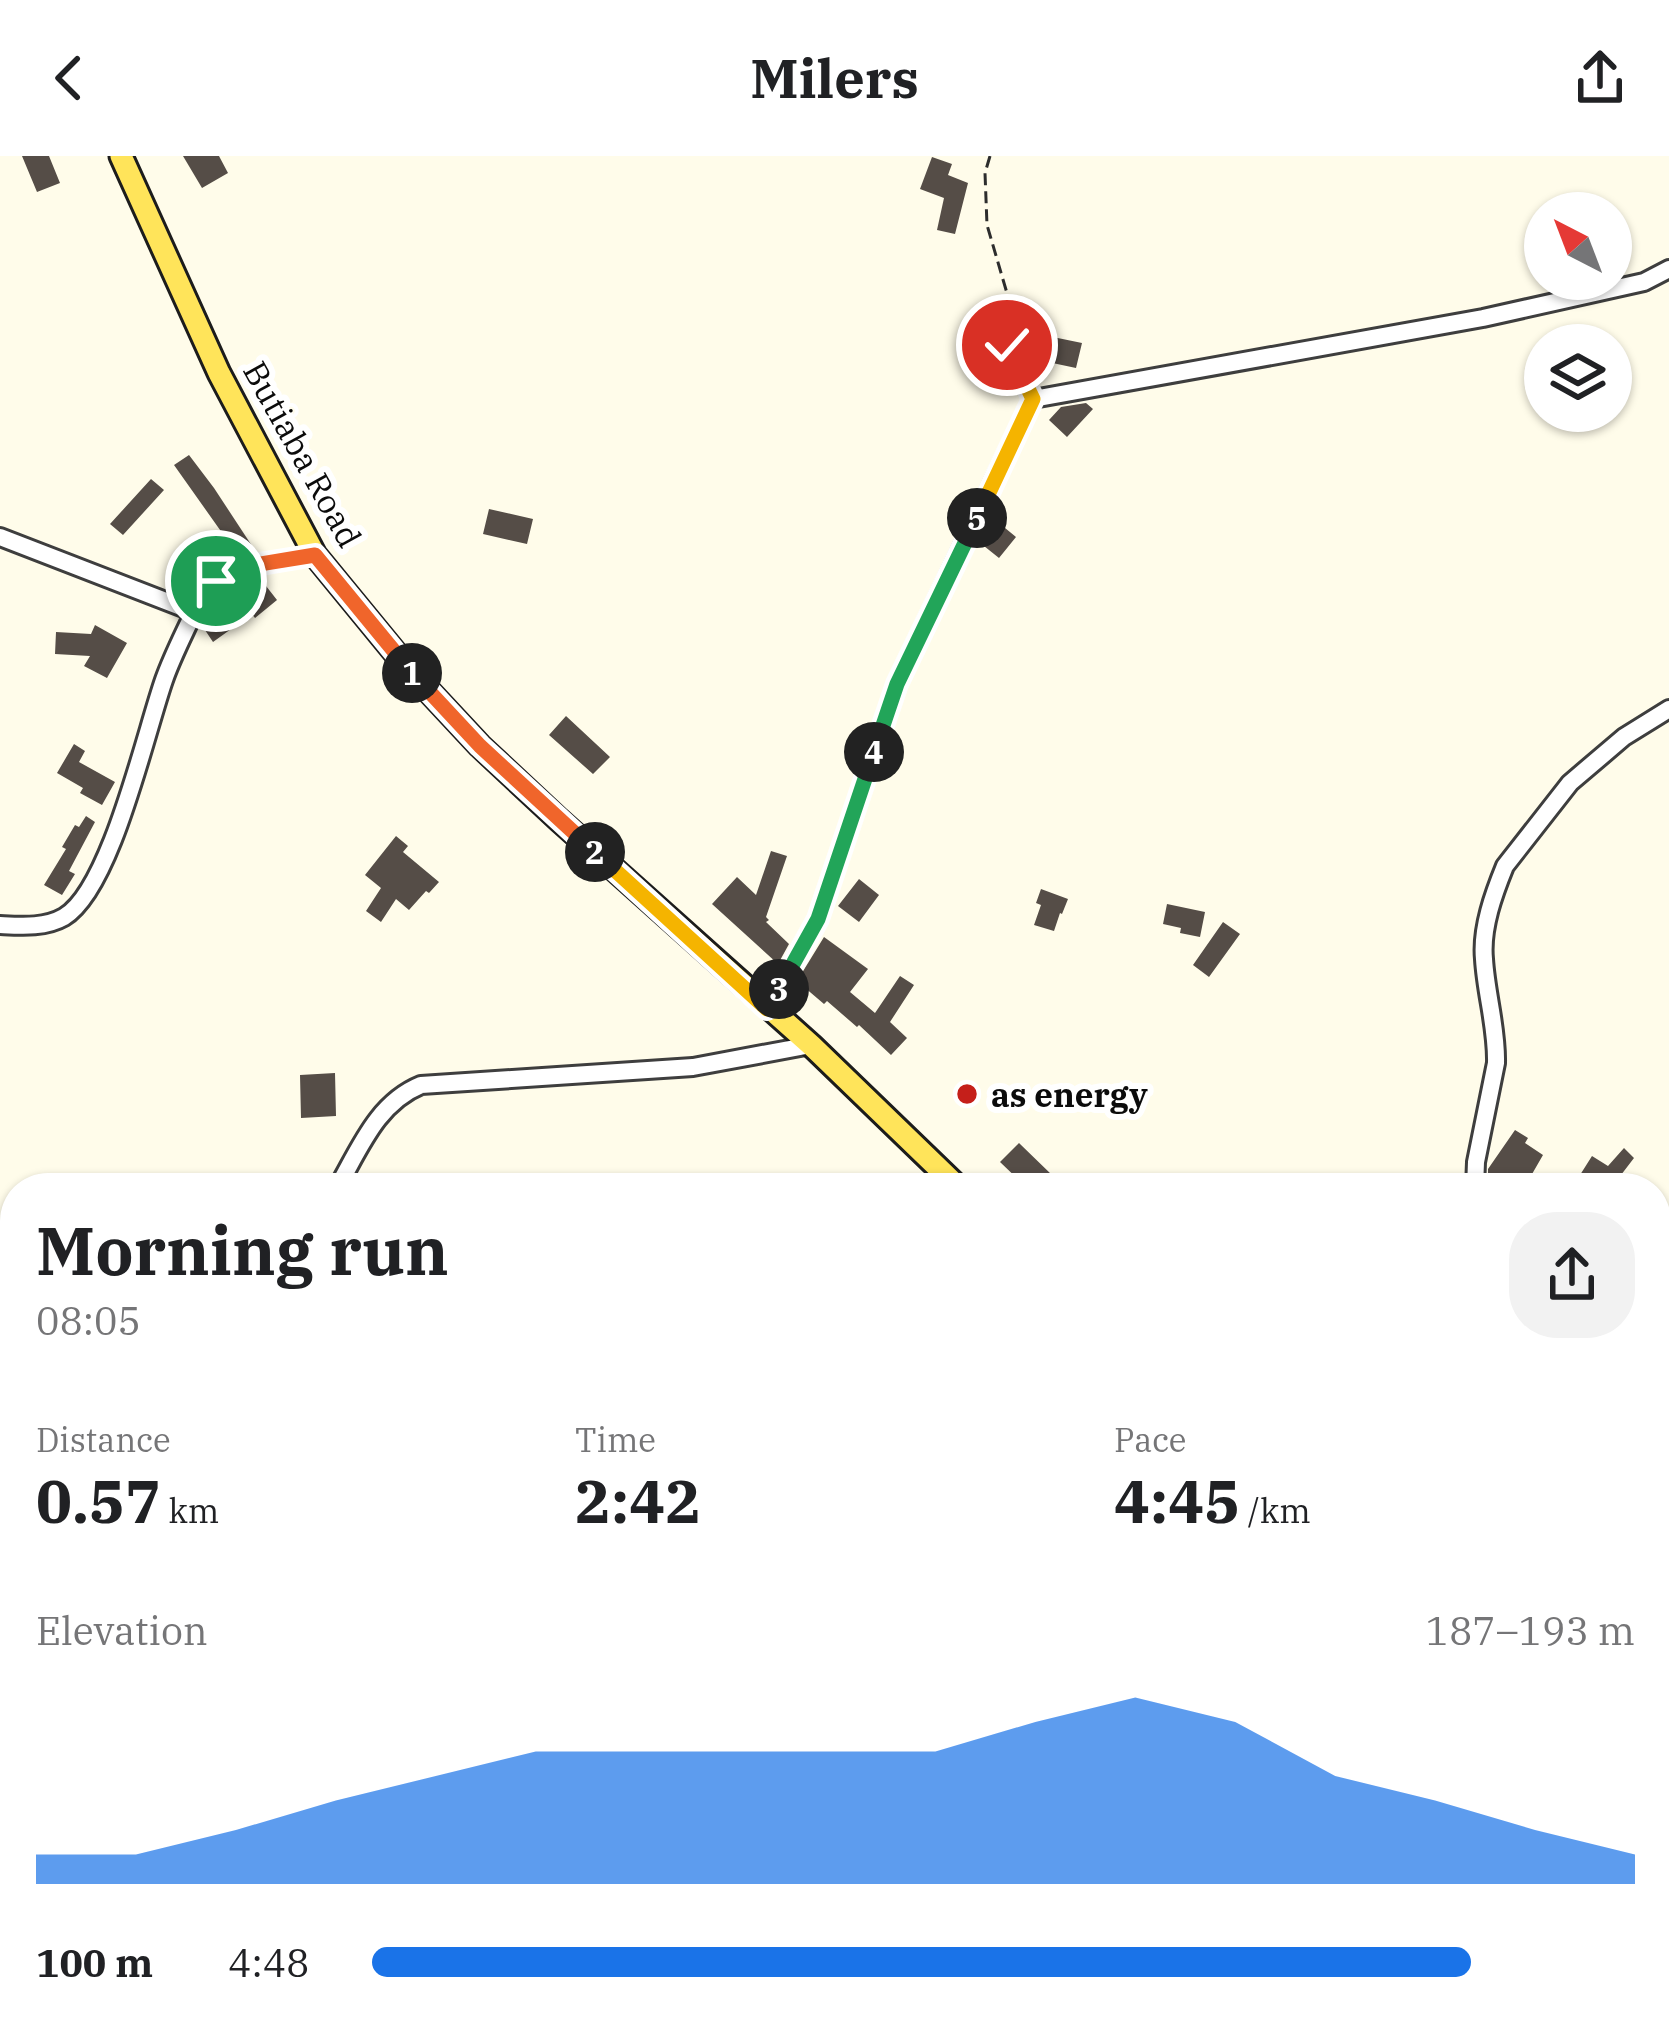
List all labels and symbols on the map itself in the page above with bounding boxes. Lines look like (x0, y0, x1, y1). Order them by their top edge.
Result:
north arrow (1524, 192, 1632, 300)
pin (956, 294, 1058, 396)
street label: Butiaba Road (234, 353, 372, 555)
pin: 5 (947, 488, 1007, 548)
pin (165, 530, 267, 632)
pin: 1 (382, 643, 442, 703)
pin: 4 (844, 722, 904, 782)
pin: 2 (565, 822, 625, 882)
pin: 3 (749, 959, 809, 1019)
place label: as energy (991, 1073, 1148, 1116)
marker: as energy (954, 1081, 980, 1107)

